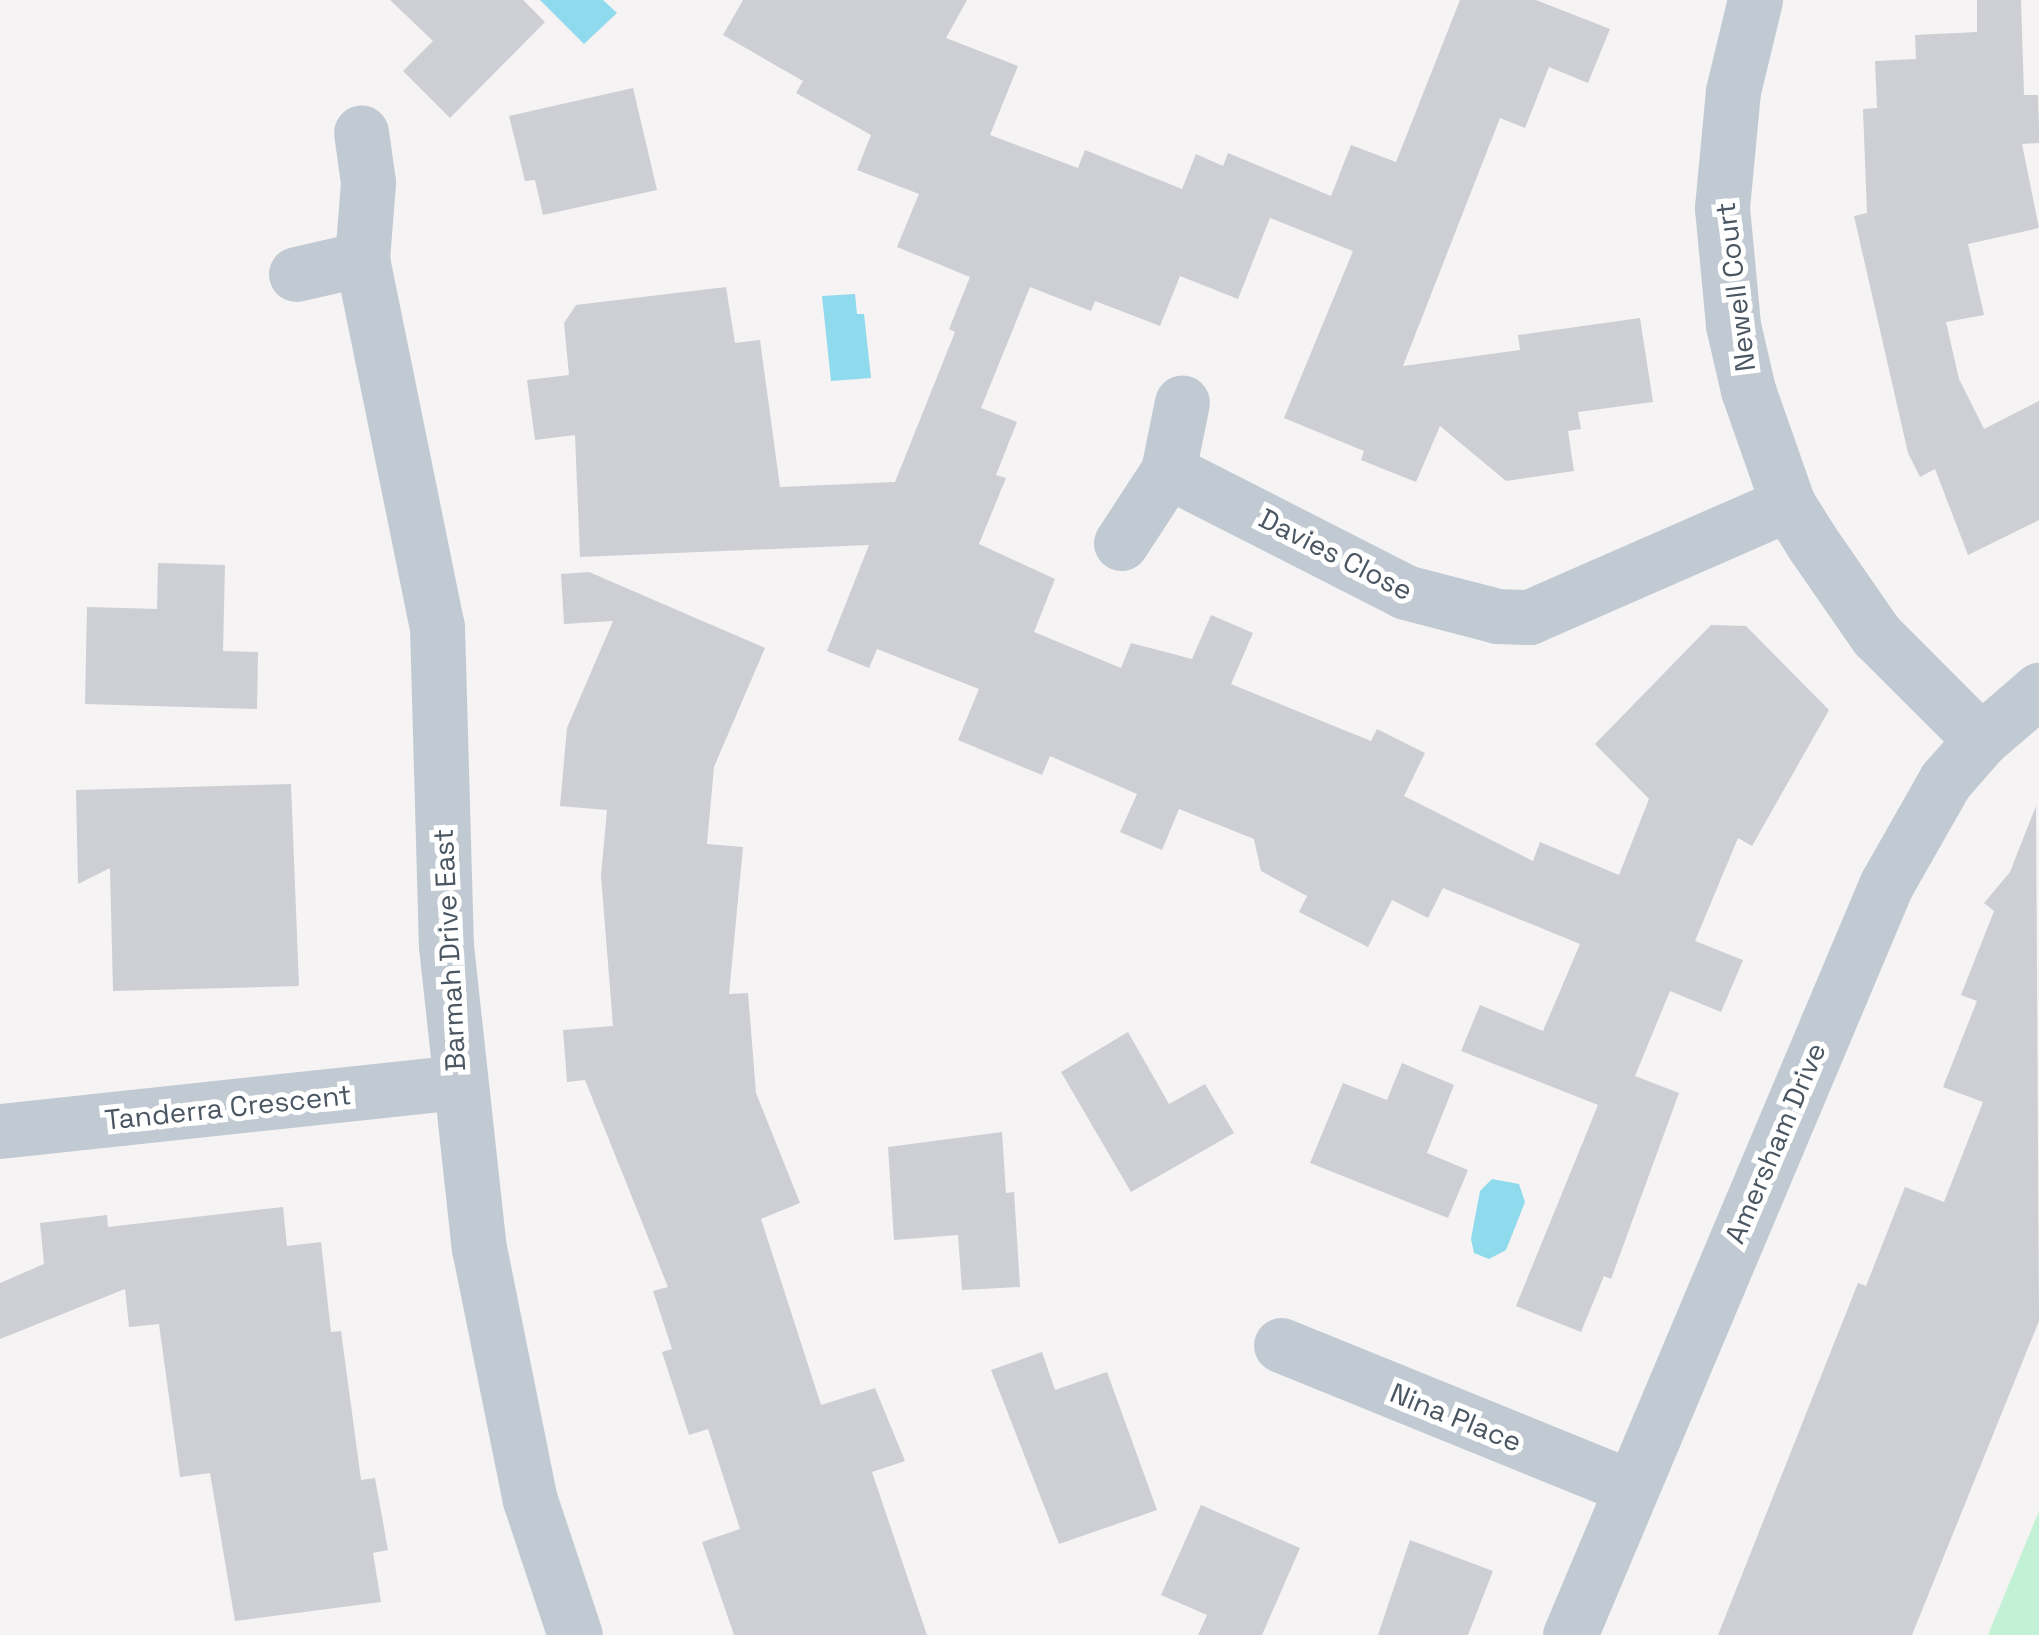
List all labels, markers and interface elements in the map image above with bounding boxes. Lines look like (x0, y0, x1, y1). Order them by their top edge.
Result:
street label: Newell Court (1708, 200, 1762, 374)
street label: Davies Close (1254, 501, 1418, 607)
street label: Barmah Drive East (426, 828, 472, 1072)
street label: Amersham Drive (1718, 1038, 1832, 1248)
street label: Tanderra Crescent (103, 1077, 353, 1137)
street label: Nina Place (1385, 1375, 1527, 1459)

